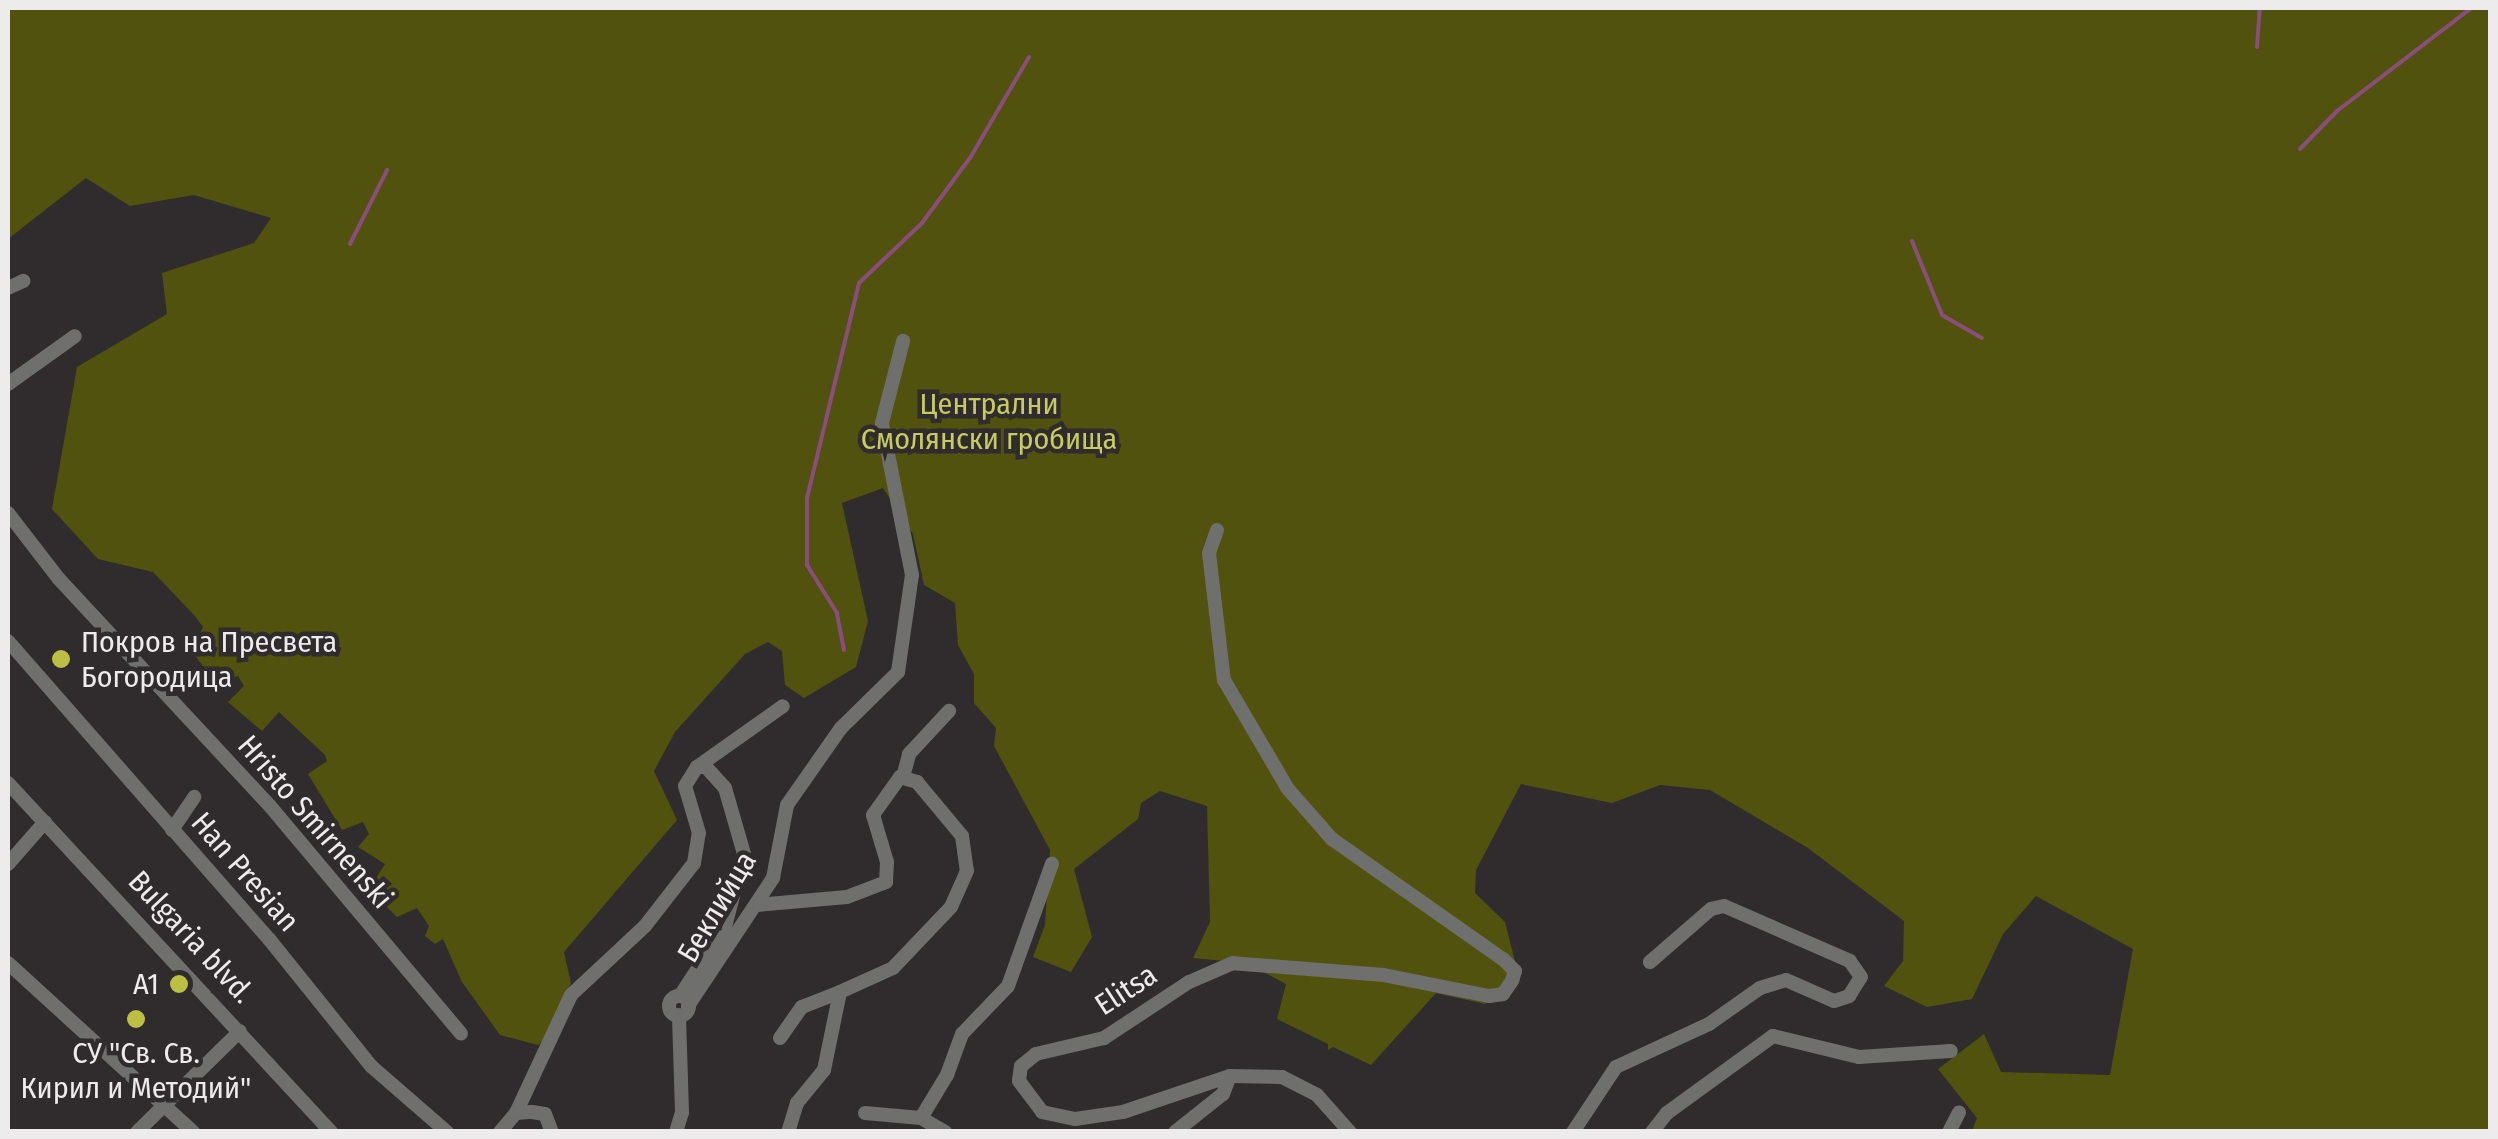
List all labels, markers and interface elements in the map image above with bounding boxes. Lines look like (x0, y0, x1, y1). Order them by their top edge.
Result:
park label: Централни Смолянски гробища (861, 386, 1117, 456)
place label: Покров на Пресвета Богородица (81, 624, 337, 694)
marker: Покров на Пресвета Богородица (50, 648, 72, 670)
street label: Hristo Smirnenski (230, 728, 400, 916)
street label: Han Presian (183, 805, 307, 939)
street label: Беклийца (670, 845, 764, 969)
street label: Bulgaria blvd. (121, 864, 261, 1010)
street label: Elitsa (1088, 957, 1164, 1023)
place label: A1 (133, 966, 159, 1002)
marker: A1 (168, 973, 190, 995)
marker: СУ "Св. Св. Кирил и Методий" (125, 1008, 147, 1030)
place label: СУ "Св. Св. Кирил и Методий" (21, 1035, 251, 1106)

